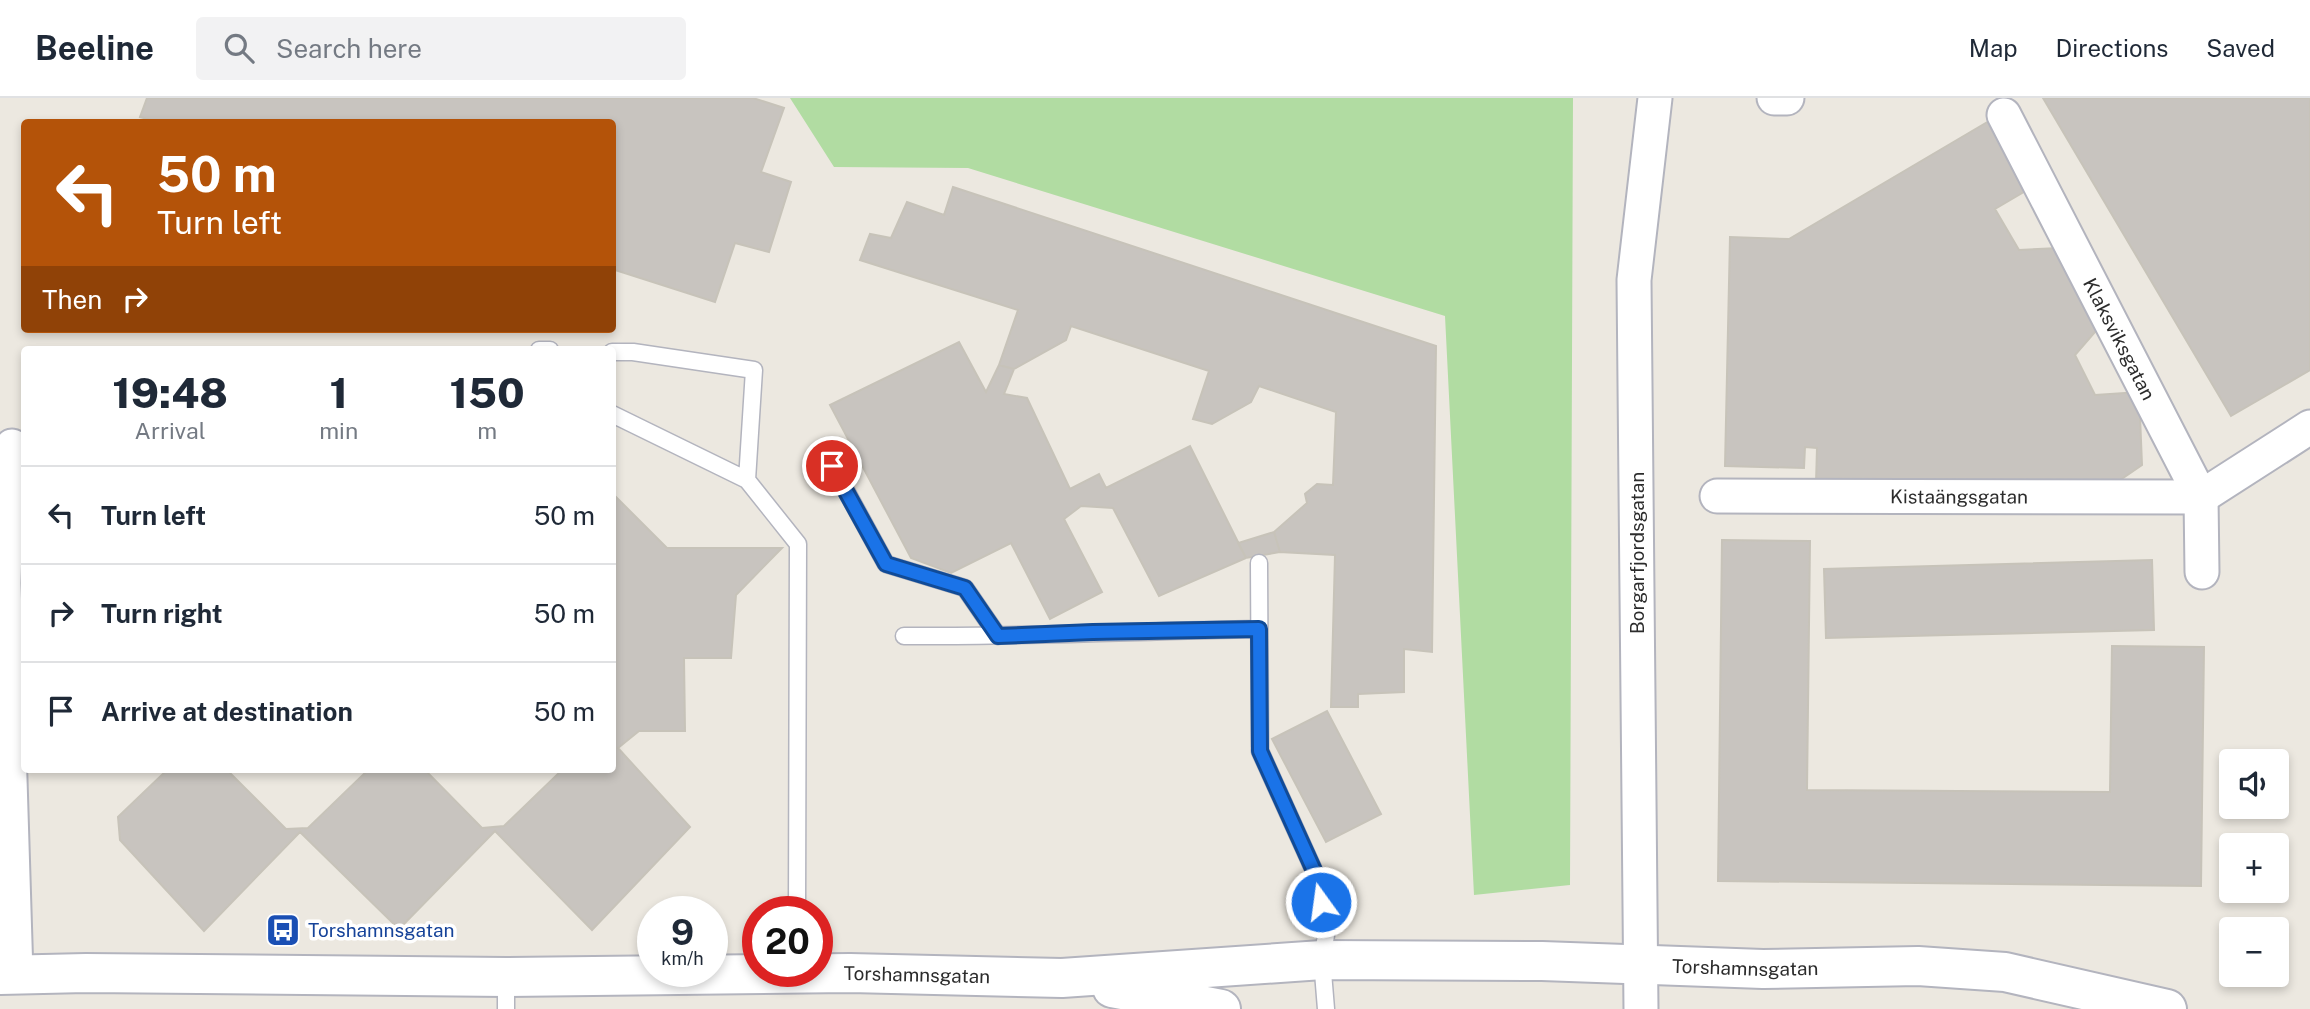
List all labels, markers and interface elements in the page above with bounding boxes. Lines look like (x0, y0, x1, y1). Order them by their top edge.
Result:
search box (196, 17, 686, 80)
text: Beeline (35, 29, 154, 67)
icon: search (220, 29, 258, 67)
text: Search here (276, 33, 422, 64)
text: Map (1969, 34, 2018, 62)
text: Directions (2056, 34, 2168, 62)
text: Saved (2206, 34, 2275, 62)
text: 50 m (157, 145, 277, 203)
icon: left (42, 147, 133, 238)
text: Turn left (157, 204, 282, 241)
street label: Klaksviksgatan (2079, 274, 2160, 404)
icon: right (116, 280, 154, 318)
text: Then (42, 284, 102, 315)
text: 19:48 (112, 368, 228, 417)
text: 1 (330, 368, 348, 417)
text: 150 (450, 368, 525, 417)
text: Arrival (135, 417, 206, 444)
text: min (319, 417, 358, 444)
text: m (477, 417, 497, 444)
pin (802, 436, 862, 496)
icon: arrive (813, 447, 851, 485)
street label: Borgarfjordsgatan (1626, 472, 1648, 634)
street label: Kistaängsgatan (1890, 485, 2028, 508)
icon: left (42, 496, 80, 534)
text: Turn left (101, 500, 206, 531)
text: 50 m (534, 500, 595, 531)
icon: right (42, 594, 80, 632)
text: Turn right (101, 598, 223, 629)
text: 50 m (534, 598, 595, 629)
icon: arrive (42, 692, 80, 730)
text: Arrive at destination (101, 696, 353, 727)
text: 50 m (534, 696, 595, 727)
map controls (2219, 749, 2289, 987)
button: sound (2219, 749, 2289, 819)
button: + (2219, 833, 2289, 903)
position arrow (1284, 865, 1358, 939)
speed limit sign: 20 (742, 896, 833, 987)
bus stop icon: Torshamnsgatan (264, 911, 302, 949)
text: 9 (671, 912, 694, 953)
button: − (2219, 917, 2289, 987)
place label: Torshamnsgatan (308, 919, 454, 941)
text: km/h (661, 948, 704, 969)
street label: Torshamnsgatan (1671, 955, 1819, 980)
street label: Torshamnsgatan (844, 962, 990, 987)

